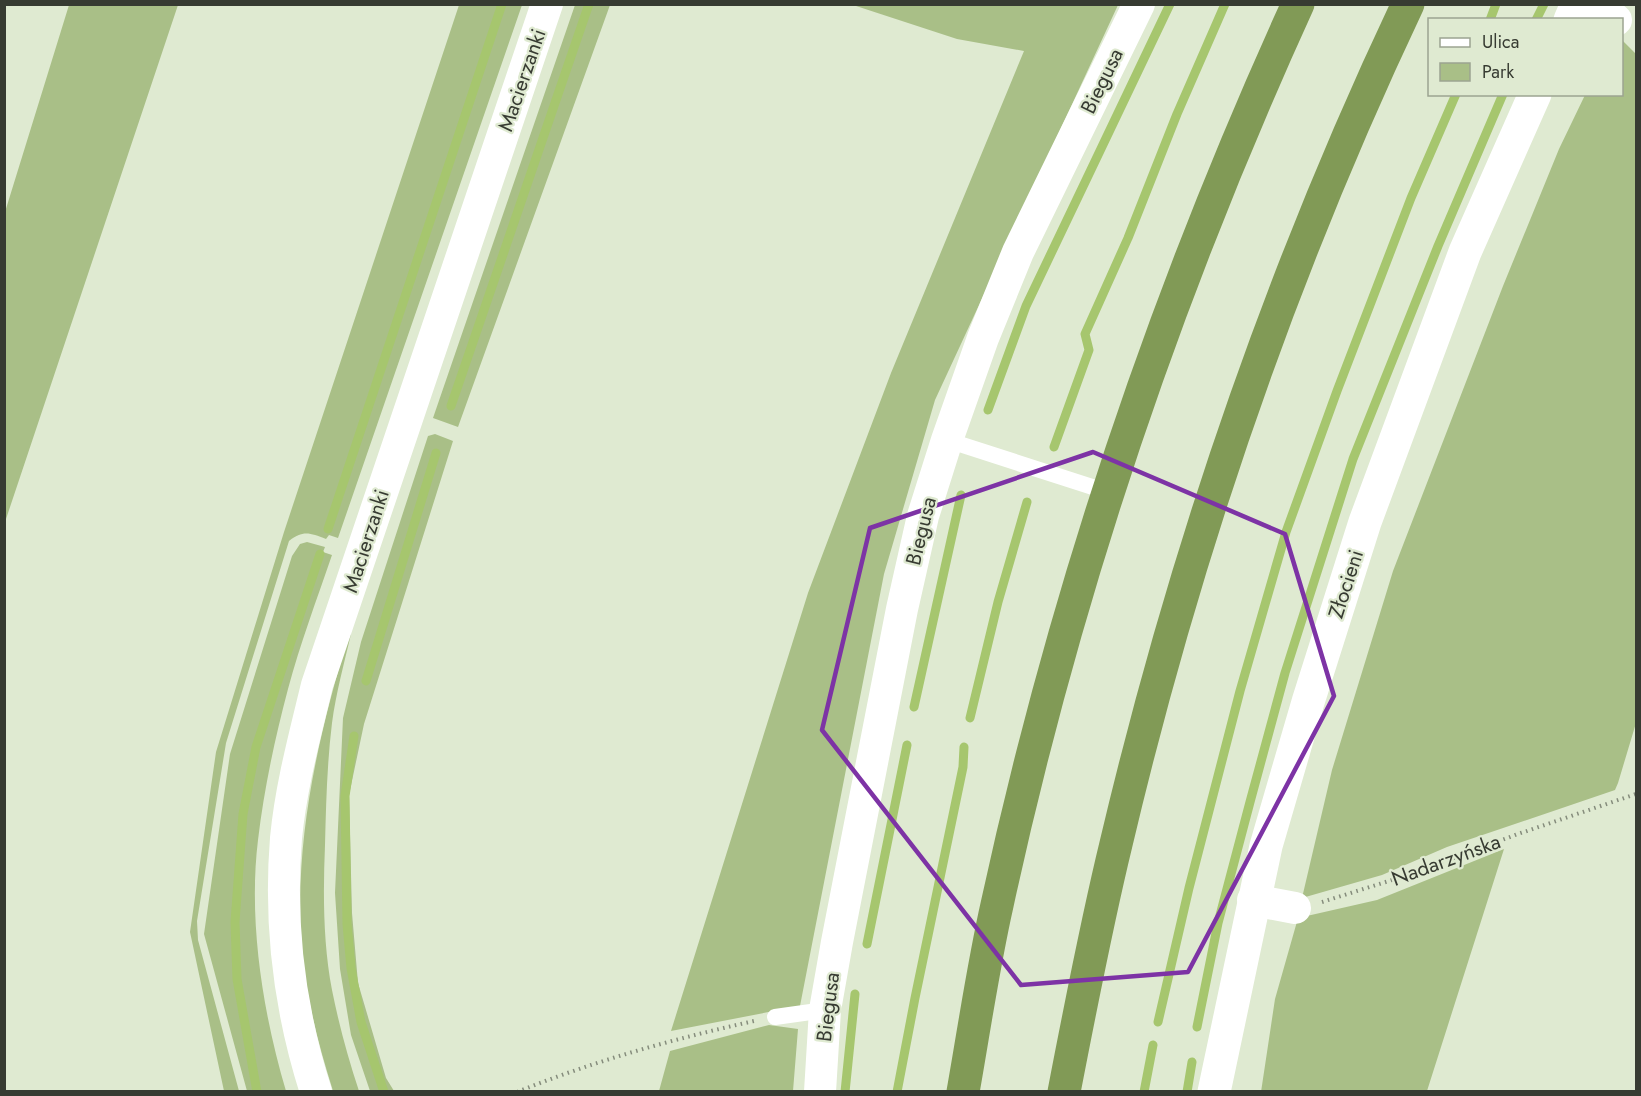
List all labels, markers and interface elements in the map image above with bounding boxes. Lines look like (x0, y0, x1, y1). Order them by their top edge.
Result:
legend (1428, 18, 1623, 96)
street label: Macierzanki (490, 25, 554, 135)
text: Ulica (1482, 29, 1519, 55)
street label: Biegusa (1073, 43, 1131, 119)
text: Park (1482, 59, 1514, 85)
street label: Macierzanki (335, 486, 397, 596)
street label: Biegusa (898, 494, 944, 568)
street label: Złocieni (1321, 546, 1371, 622)
street label: Nadarzyńska (1387, 826, 1505, 894)
street label: Biegusa (809, 971, 847, 1043)

